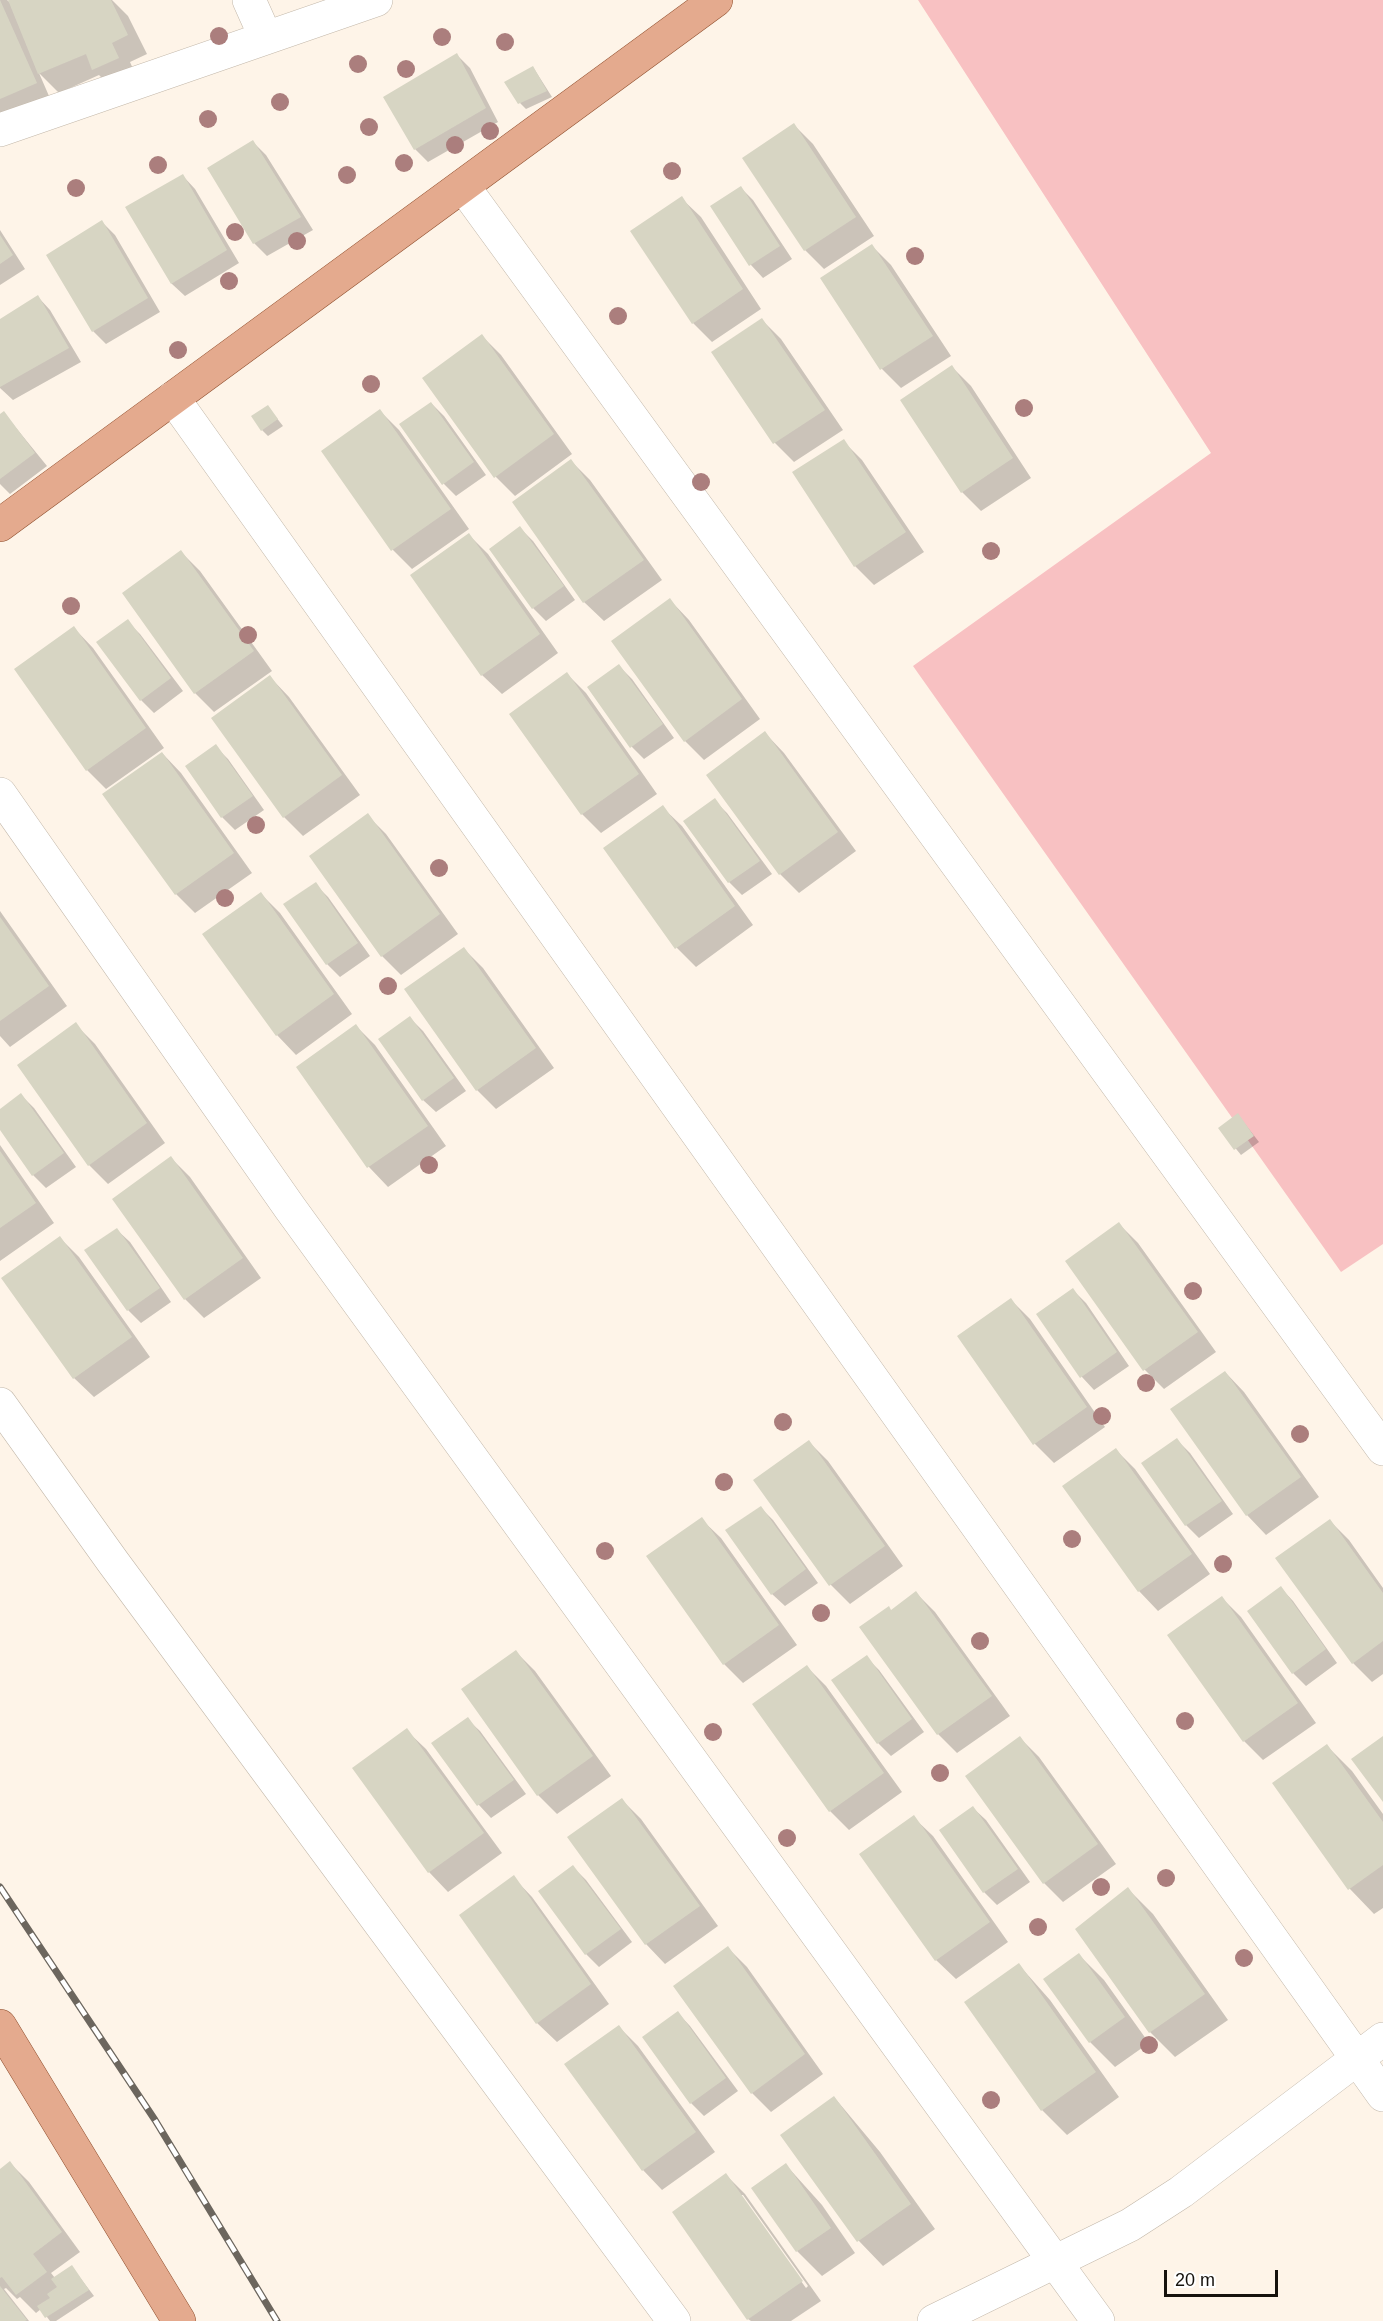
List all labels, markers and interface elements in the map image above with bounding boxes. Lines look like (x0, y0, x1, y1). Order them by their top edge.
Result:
scale bar (1167, 2258, 1281, 2296)
text: 20 m (1175, 2270, 1215, 2290)

